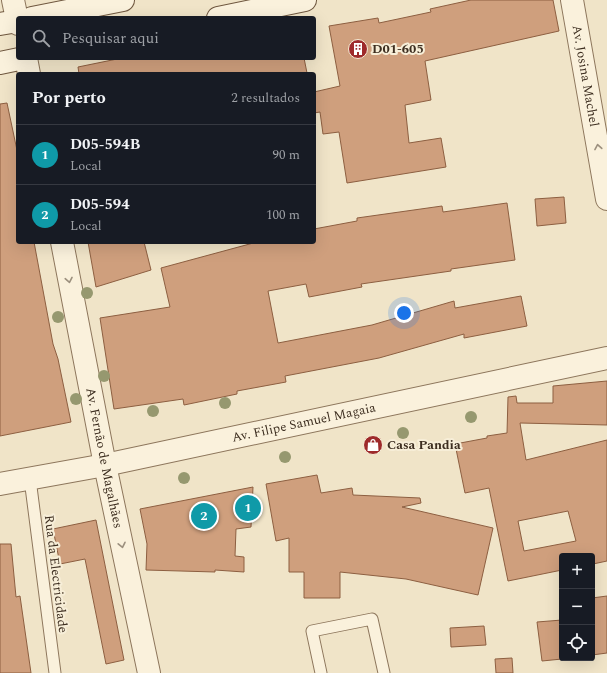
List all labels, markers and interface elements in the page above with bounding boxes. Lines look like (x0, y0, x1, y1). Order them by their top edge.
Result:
search box (16, 16, 316, 60)
street label: Av. Josina Machel (567, 23, 604, 128)
icon: search (30, 27, 52, 49)
text: Pesquisar aqui (62, 27, 159, 50)
building icon: D01-605 (347, 38, 369, 60)
place label: D01-605 (372, 39, 424, 59)
text: Por perto (32, 85, 106, 111)
text: 2 resultados (231, 88, 300, 108)
text: D05-594B (70, 133, 140, 156)
one-way arrow (594, 144, 603, 150)
text: 1 (41, 145, 49, 165)
text: 90 m (273, 145, 300, 165)
text: Local (70, 156, 102, 176)
text: D05-594 (70, 193, 130, 216)
text: 2 (41, 205, 49, 225)
text: 100 m (266, 205, 300, 225)
text: Local (70, 216, 102, 236)
one-way arrow (64, 277, 73, 283)
your location (394, 303, 414, 323)
street label: Av. Fernão de Magalhães (80, 386, 128, 530)
street label: Av. Filipe Samuel Magaia (230, 397, 378, 448)
shop icon: Casa Pandia (362, 434, 384, 456)
place label: Casa Pandia (387, 435, 461, 455)
pin: 1 (235, 493, 261, 523)
pin: 2 (191, 501, 217, 531)
street label: Rua da Electricidade (39, 514, 73, 634)
one-way arrow (118, 542, 126, 548)
map controls (559, 553, 595, 661)
button: + (559, 553, 595, 589)
button: − (559, 589, 595, 625)
button: locate (559, 625, 595, 661)

